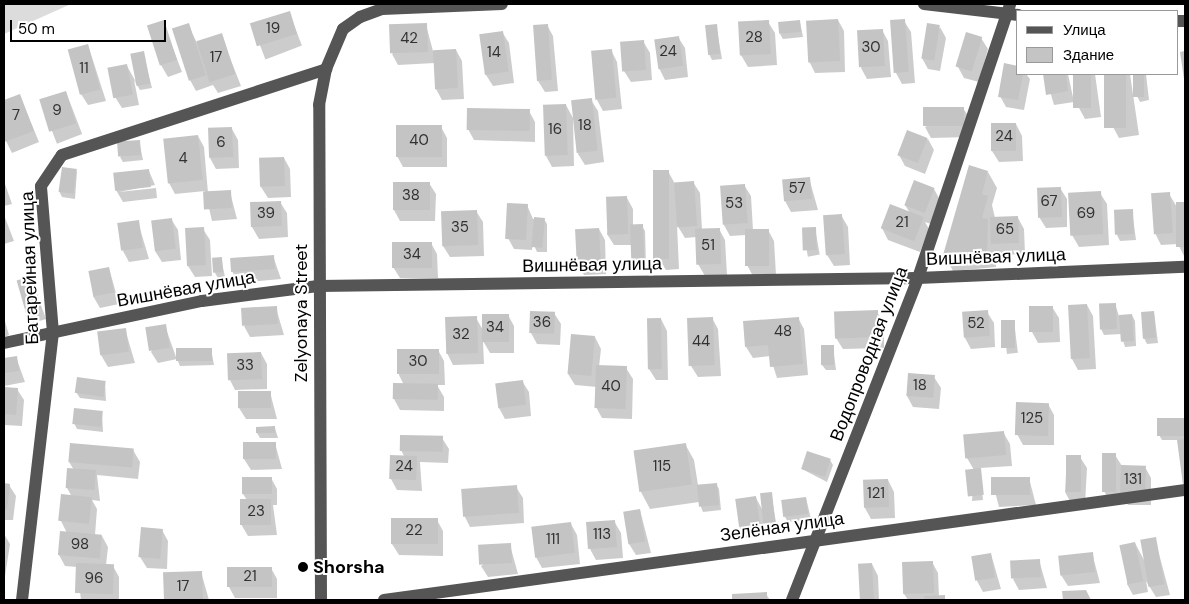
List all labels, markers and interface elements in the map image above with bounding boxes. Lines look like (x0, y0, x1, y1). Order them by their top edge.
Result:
scale bar (12, 10, 169, 42)
legend (1016, 10, 1179, 75)
text: 50 m (18, 19, 55, 39)
house number: 19 (266, 20, 280, 38)
text: Улица (1063, 20, 1106, 40)
house number: 28 (745, 29, 763, 47)
house number: 42 (400, 30, 418, 48)
house number: 30 (861, 39, 881, 57)
house number: 24 (659, 43, 677, 61)
house number: 14 (487, 44, 501, 62)
text: Здание (1063, 45, 1114, 65)
house number: 17 (210, 49, 222, 67)
house number: 11 (79, 60, 89, 78)
house number: 9 (52, 102, 62, 120)
house number: 7 (12, 107, 20, 125)
house number: 18 (578, 117, 592, 135)
house number: 16 (548, 121, 562, 139)
house number: 24 (995, 128, 1013, 146)
house number: 40 (409, 132, 429, 150)
house number: 6 (216, 134, 226, 152)
house number: 4 (178, 150, 188, 168)
house number: 57 (789, 180, 805, 198)
house number: 38 (402, 187, 420, 205)
street label: Батарейная улица (17, 191, 43, 345)
house number: 67 (1040, 193, 1058, 211)
house number: 53 (725, 195, 743, 213)
house number: 39 (257, 205, 275, 223)
house number: 69 (1077, 205, 1095, 223)
house number: 21 (895, 214, 909, 232)
house number: 35 (451, 219, 469, 237)
house number: 65 (996, 221, 1014, 239)
house number: 51 (701, 237, 715, 255)
street label: Zelyonaya Street (290, 244, 312, 382)
street label: Вишнёвая улица (926, 244, 1066, 270)
house number: 34 (403, 246, 421, 264)
street label: Вишнёвая улица (522, 253, 662, 277)
street label: Водопроводная улица (826, 264, 912, 444)
street label: Вишнёвая улица (115, 266, 257, 312)
house number: 36 (533, 314, 551, 332)
house number: 52 (967, 315, 985, 333)
house number: 34 (486, 319, 504, 337)
house number: 48 (774, 323, 792, 341)
house number: 32 (452, 326, 470, 344)
house number: 44 (692, 333, 710, 351)
house number: 30 (408, 353, 428, 371)
house number: 33 (236, 357, 254, 375)
house number: 18 (913, 377, 927, 395)
house number: 40 (601, 378, 621, 396)
house number: 125 (1021, 410, 1043, 428)
house number: 24 (395, 458, 413, 476)
house number: 115 (653, 458, 671, 476)
house number: 131 (1124, 471, 1142, 489)
house number: 121 (867, 485, 885, 503)
house number: 23 (247, 503, 265, 521)
street label: Зелёная улица (719, 508, 845, 546)
house number: 22 (405, 522, 423, 540)
house number: 113 (593, 526, 611, 544)
house number: 111 (546, 531, 560, 549)
house number: 98 (71, 536, 89, 554)
place label: Shorsha (313, 556, 385, 578)
marker: Shorsha (297, 561, 309, 573)
house number: 21 (243, 568, 257, 586)
house number: 96 (85, 570, 103, 588)
house number: 17 (177, 578, 189, 596)

